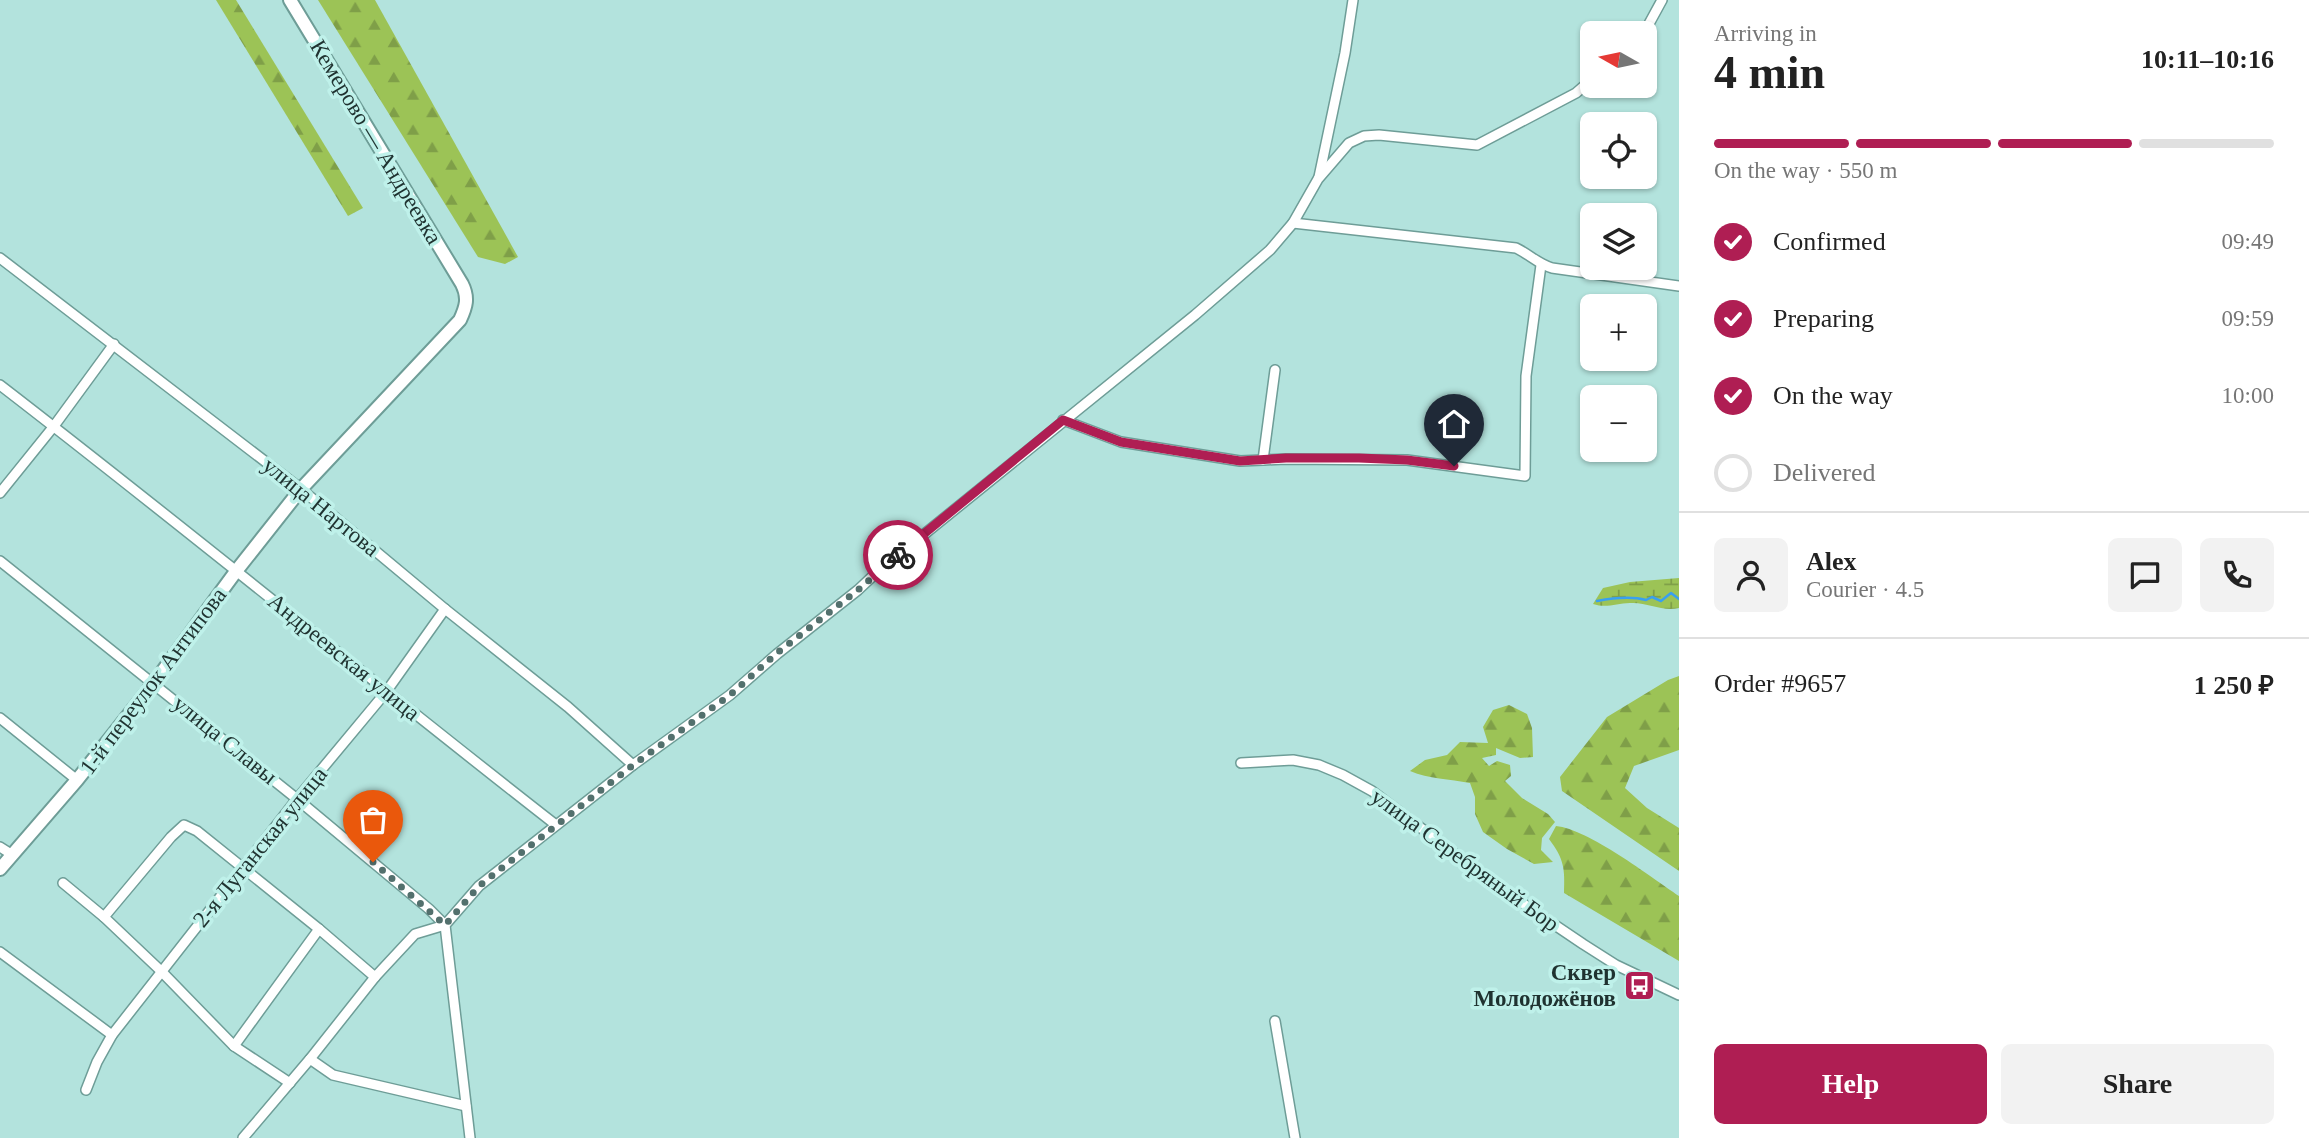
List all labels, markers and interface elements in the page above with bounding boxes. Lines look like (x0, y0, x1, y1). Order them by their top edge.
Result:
north arrow (1580, 21, 1657, 98)
map controls (1580, 21, 1657, 462)
text: Arriving in (1714, 21, 1817, 46)
street label: Кемерово — Андреевка (305, 35, 447, 249)
text: 10:11–10:16 (2141, 45, 2274, 74)
text: 4 min (1714, 47, 1825, 98)
button: locate (1580, 112, 1657, 189)
text: On the way · 550 m (1714, 158, 1897, 183)
button: layers (1580, 203, 1657, 280)
icon: check (1714, 223, 1752, 261)
text: Confirmed (1773, 227, 1886, 256)
text: 09:49 (2222, 229, 2274, 254)
button: + (1580, 294, 1657, 371)
icon: check (1714, 300, 1752, 338)
text: Preparing (1773, 304, 1874, 333)
text: 09:59 (2222, 306, 2274, 331)
icon: check (1714, 377, 1752, 415)
text: On the way (1773, 381, 1893, 410)
text: 10:00 (2222, 383, 2274, 408)
button: − (1580, 385, 1657, 462)
pin (1424, 394, 1484, 466)
icon: home (1435, 405, 1473, 443)
street label: улица Нартова (258, 452, 384, 562)
text: Delivered (1773, 458, 1876, 487)
courier (863, 520, 933, 590)
icon: bike (879, 536, 917, 574)
button: person (1714, 538, 1788, 612)
button: chat (2108, 538, 2182, 612)
button: phone (2200, 538, 2274, 612)
text: Alex (1806, 547, 1857, 576)
text: Courier · 4.5 (1806, 577, 1924, 602)
street label: 1-й переулок Антипова (75, 583, 231, 779)
street label: Андреевская улица (263, 588, 425, 726)
text: Order #9657 (1714, 669, 1846, 698)
text: 1 250 ₽ (2194, 671, 2274, 700)
street label: улица Славы (168, 691, 282, 789)
street label: 2-я Луганская улица (188, 762, 332, 932)
street label: улица Серебряный Бор (1366, 783, 1564, 937)
pin (343, 790, 403, 862)
icon: bag (354, 801, 392, 839)
place label: Сквер Молодожёнов (1474, 960, 1616, 1011)
bus stop icon: Сквер Молодожёнов (1622, 968, 1656, 1002)
button: Help (1714, 1044, 1987, 1124)
button: Share (2001, 1044, 2274, 1124)

